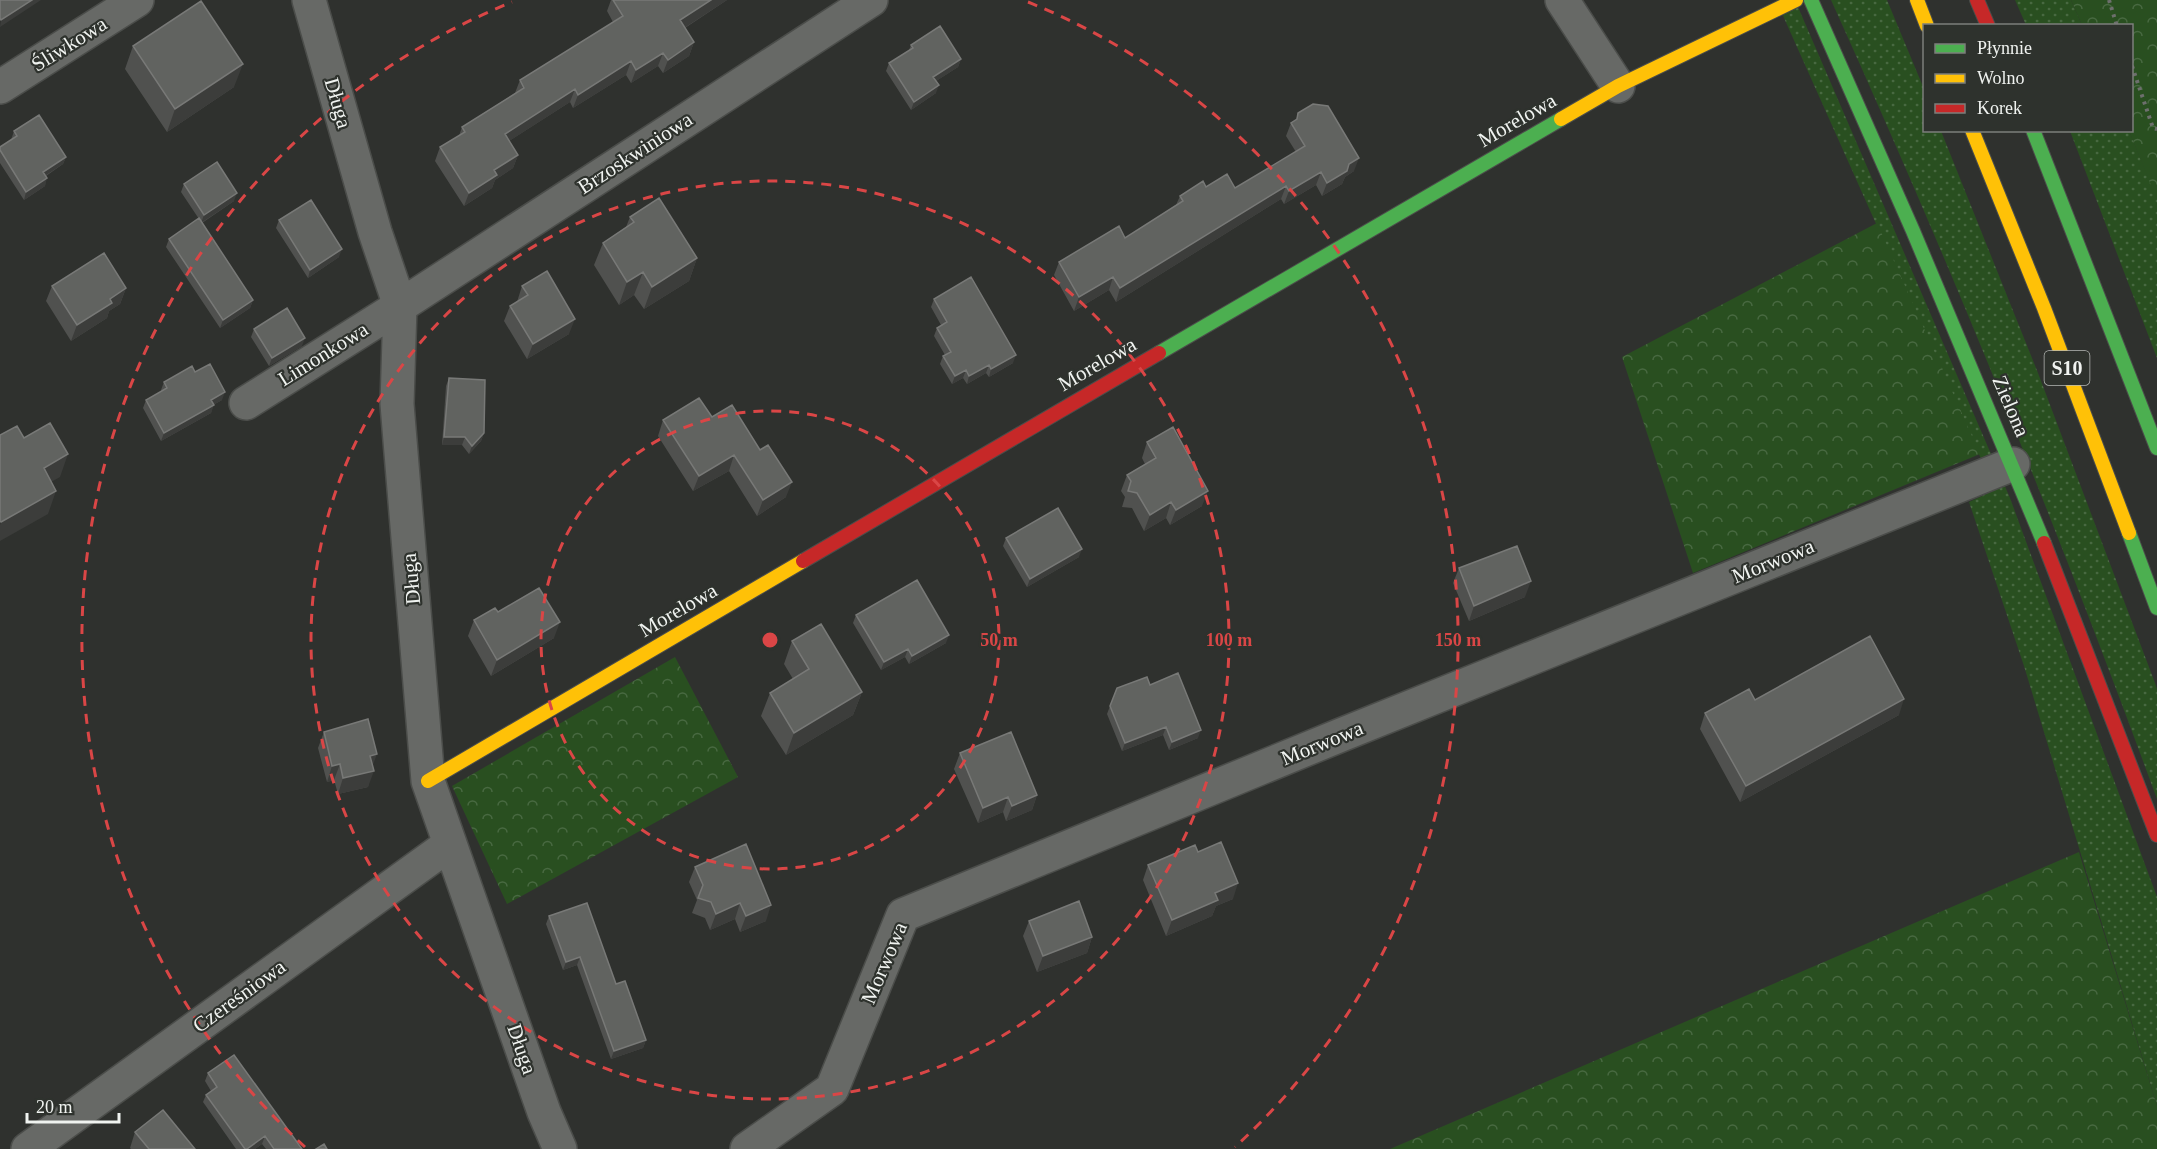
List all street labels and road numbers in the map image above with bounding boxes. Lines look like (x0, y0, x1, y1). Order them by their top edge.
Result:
street label: Śliwkowa (27, 11, 112, 76)
street label: Długa (319, 75, 357, 132)
street label: Morelowa (1474, 88, 1561, 152)
street label: Brzoskwiniowa (573, 107, 697, 199)
street label: Limonkowa (274, 317, 373, 391)
street label: Morelowa (1054, 332, 1141, 396)
road number: S10 (2044, 351, 2090, 385)
street label: Zielona (1987, 372, 2035, 441)
street label: Morwowa (1728, 533, 1818, 588)
street label: Długa (397, 552, 425, 606)
street label: Morelowa (635, 578, 722, 642)
street label: Morwowa (1277, 715, 1367, 770)
street label: Morwowa (856, 918, 912, 1007)
street label: Czereśniowa (188, 954, 290, 1038)
street label: Długa (502, 1021, 542, 1078)

